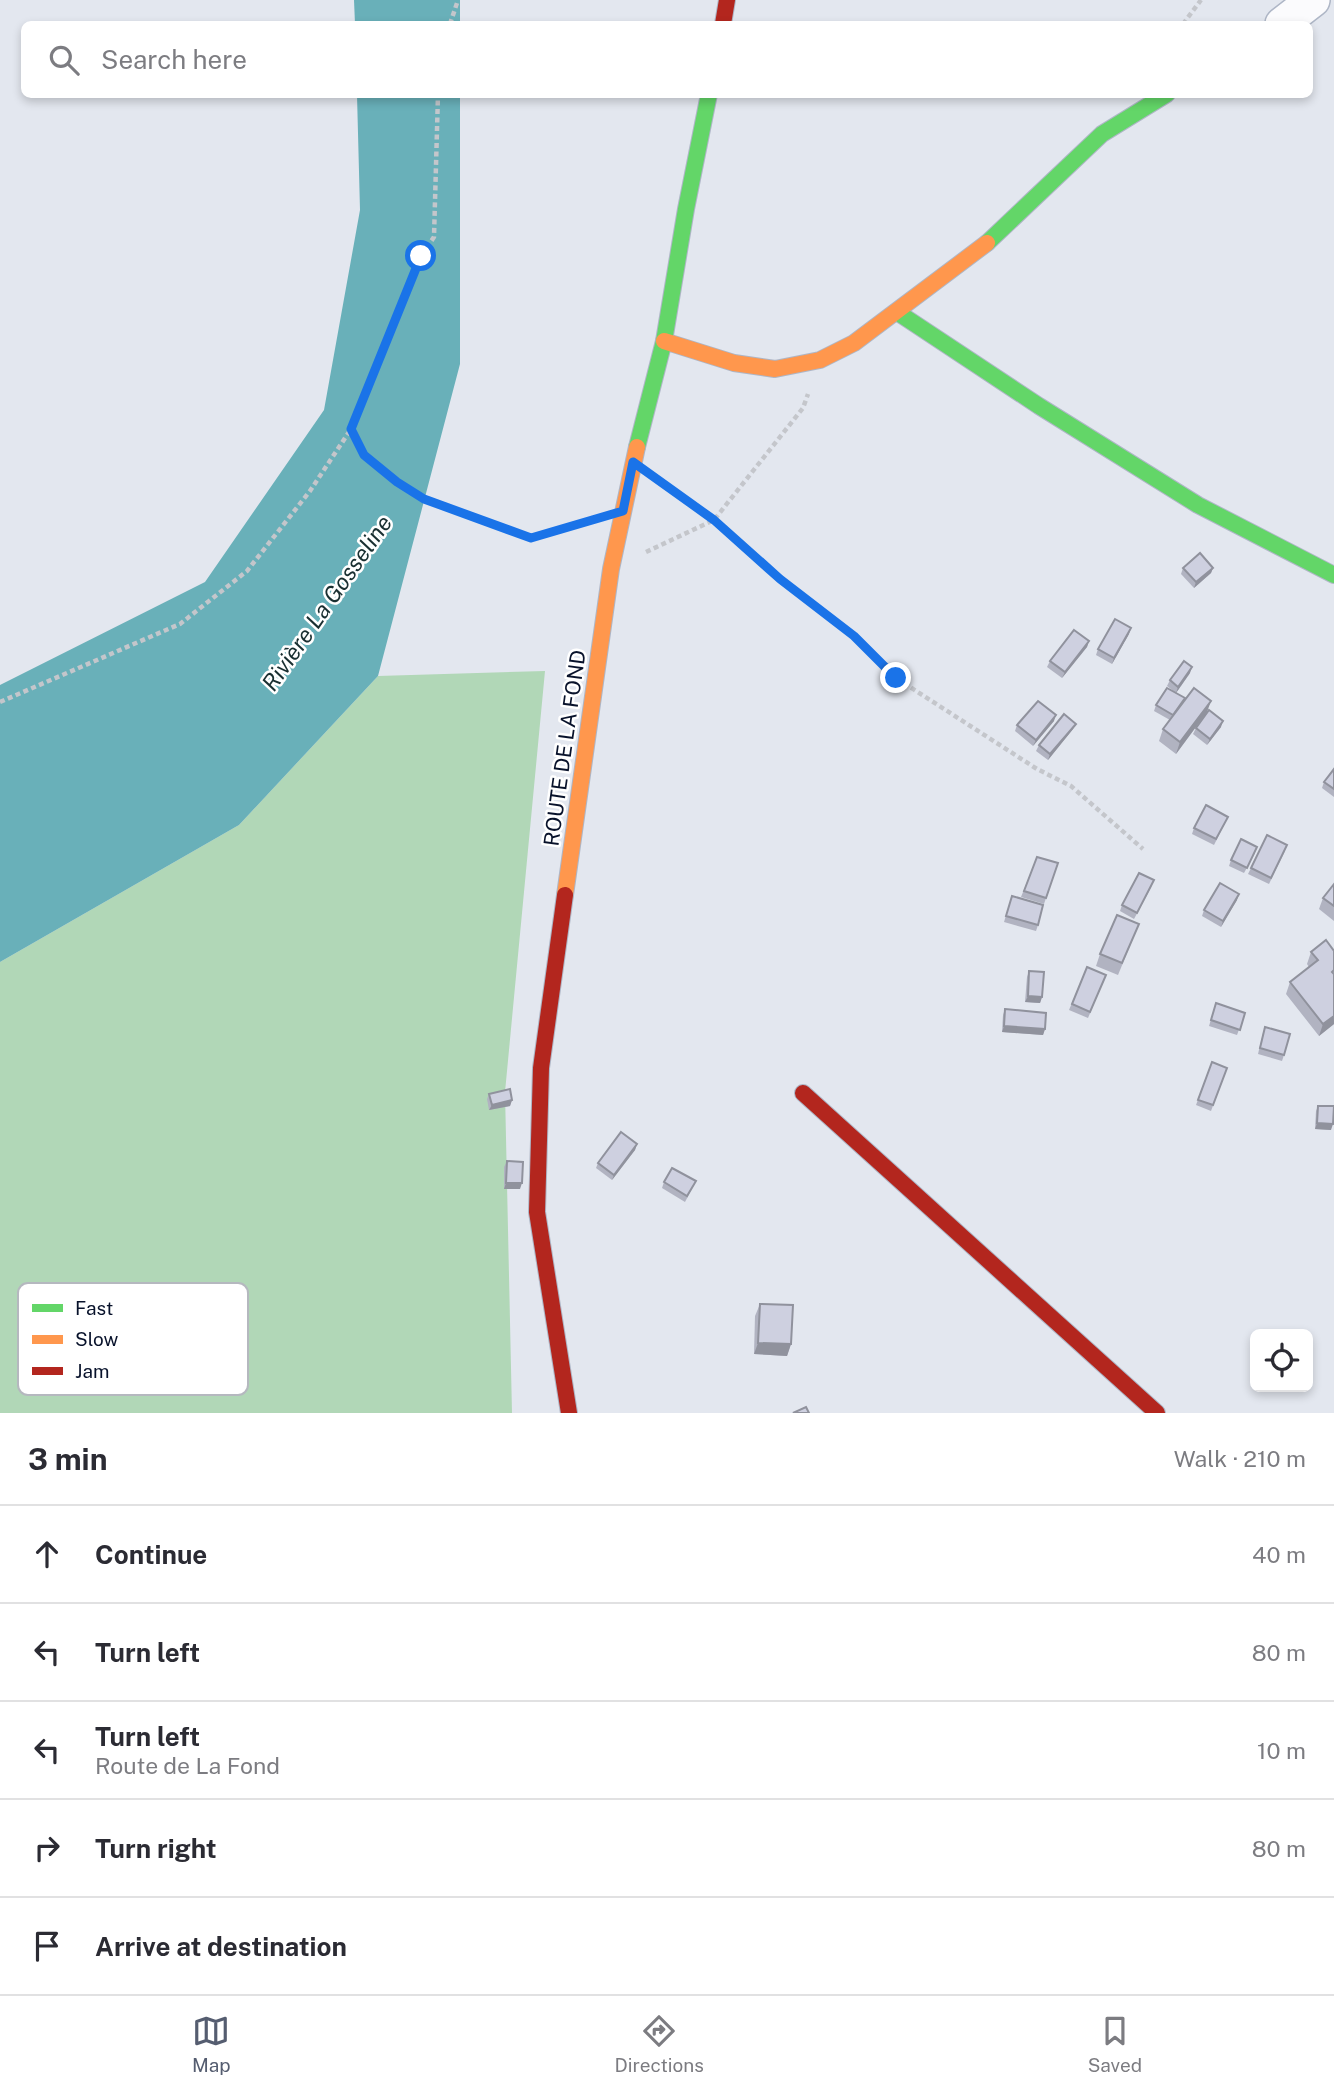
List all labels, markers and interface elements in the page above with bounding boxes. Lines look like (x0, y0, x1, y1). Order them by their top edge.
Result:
search box (21, 21, 1313, 98)
icon: search (45, 41, 83, 79)
text: Search here (101, 44, 247, 75)
route start (405, 240, 436, 271)
water label: Rivière La Gosseline (256, 510, 397, 696)
street label: ROUTE DE LA FOND (538, 648, 591, 848)
route end (880, 662, 911, 693)
legend (18, 1283, 248, 1395)
text: Fast (75, 1297, 113, 1319)
text: Slow (75, 1328, 119, 1350)
map controls (1250, 1329, 1313, 1392)
button: locate (1250, 1329, 1313, 1392)
text: Jam (75, 1360, 109, 1382)
text: 3 min (28, 1441, 107, 1477)
text: Walk · 210 m (1174, 1445, 1306, 1472)
icon: ahead (28, 1535, 66, 1573)
text: Continue (95, 1539, 207, 1570)
text: 40 m (1252, 1541, 1306, 1568)
icon: left (28, 1633, 66, 1671)
text: Turn left (95, 1637, 200, 1668)
text: 80 m (1252, 1639, 1306, 1666)
text: Turn left (95, 1721, 200, 1752)
icon: left (28, 1731, 66, 1769)
text: 10 m (1257, 1737, 1306, 1764)
text: Route de La Fond (95, 1752, 280, 1779)
icon: right (28, 1829, 66, 1867)
text: Turn right (95, 1833, 217, 1864)
text: 80 m (1252, 1835, 1306, 1862)
icon: arrive (28, 1927, 66, 1965)
text: Arrive at destination (95, 1931, 347, 1962)
tab: Map (192, 2012, 231, 2076)
tab: Directions (615, 2012, 704, 2076)
tab: Saved (1088, 2012, 1142, 2076)

